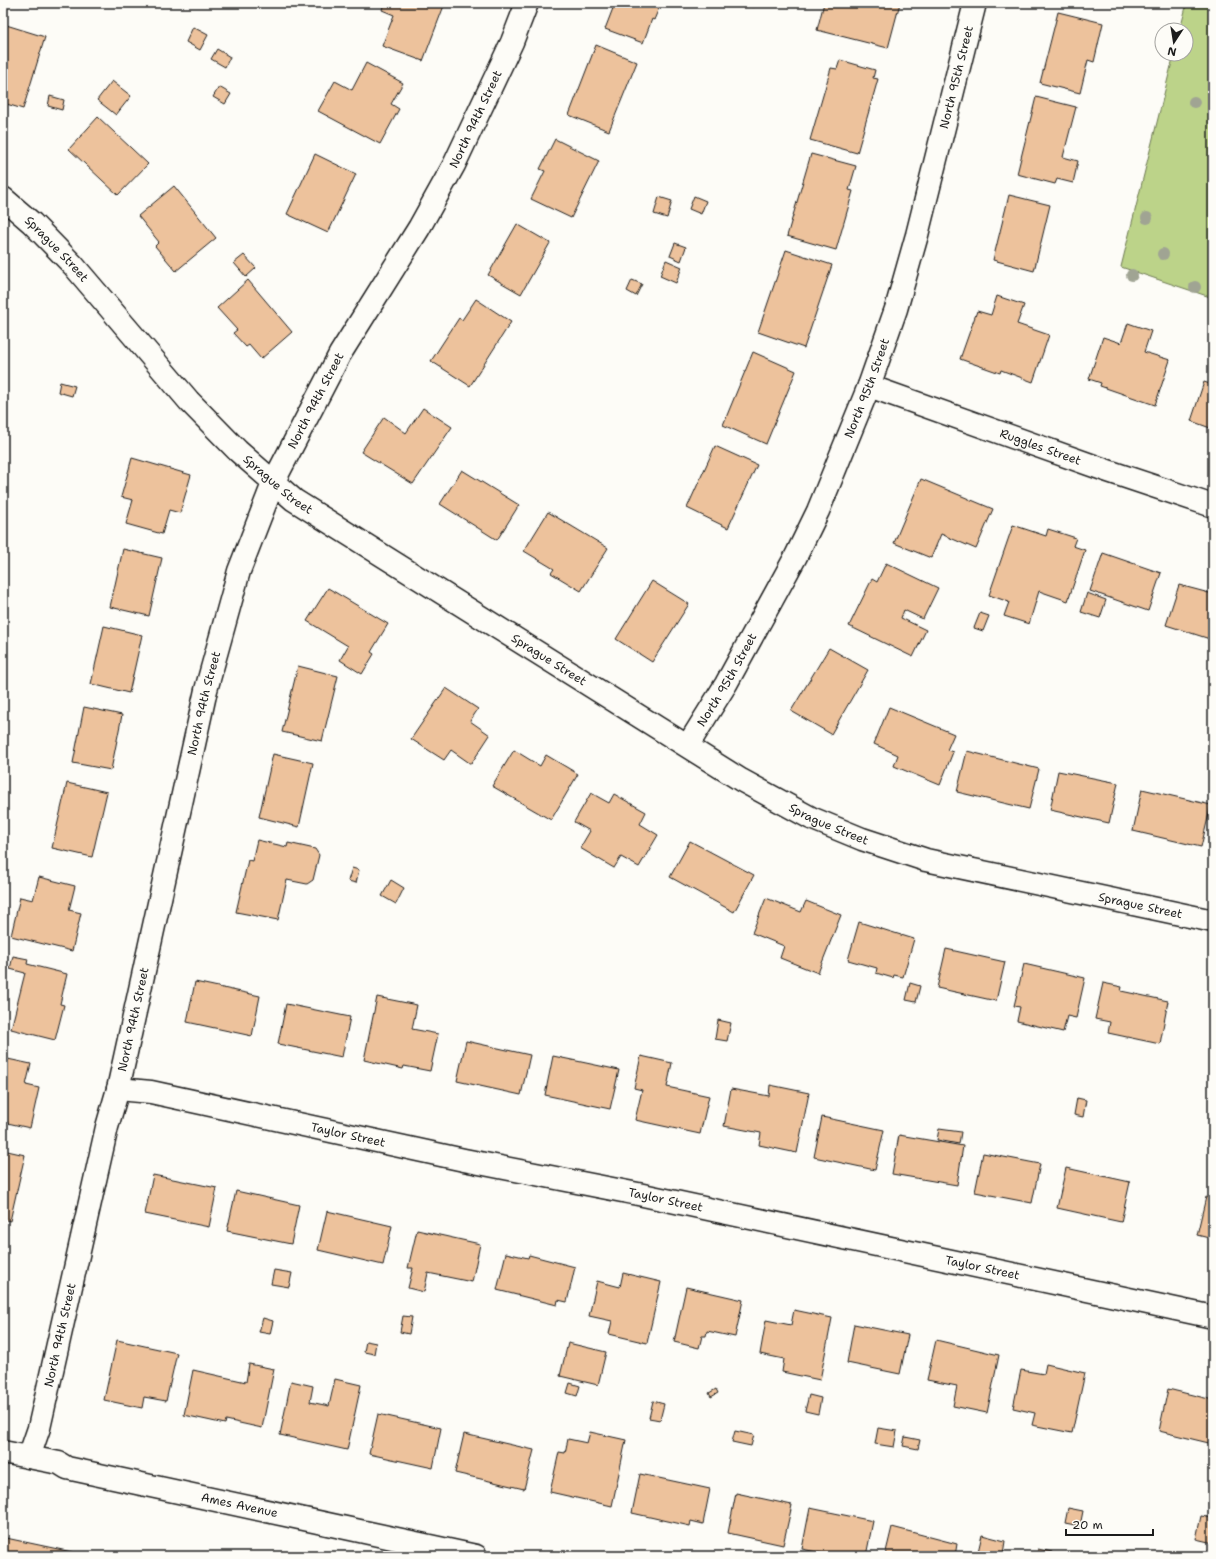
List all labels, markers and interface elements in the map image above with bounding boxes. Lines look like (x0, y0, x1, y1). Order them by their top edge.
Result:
north arrow (1154, 22, 1194, 62)
street label: North 95th Street (936, 24, 977, 130)
text: N (1166, 43, 1178, 60)
street label: North 94th Street (446, 68, 506, 171)
street label: Sprague Street (21, 212, 92, 285)
street label: North 95th Street (841, 336, 893, 441)
street label: North 94th Street (284, 350, 347, 452)
street label: Ruggles Street (998, 425, 1083, 469)
street label: Sprague Street (240, 451, 316, 518)
street label: Sprague Street (508, 630, 589, 689)
street label: North 95th Street (693, 630, 760, 730)
street label: North 94th Street (184, 650, 224, 757)
street label: Sprague Street (786, 799, 871, 849)
street label: Sprague Street (1097, 889, 1184, 922)
street label: North 94th Street (114, 966, 153, 1073)
street label: Taylor Street (310, 1119, 387, 1151)
street label: Taylor Street (627, 1184, 704, 1216)
street label: Taylor Street (944, 1252, 1021, 1283)
street label: North 94th Street (40, 1281, 80, 1389)
street label: Ames Avenue (200, 1489, 280, 1521)
scale bar (1066, 1511, 1153, 1537)
text: 20 m (1072, 1517, 1103, 1533)

